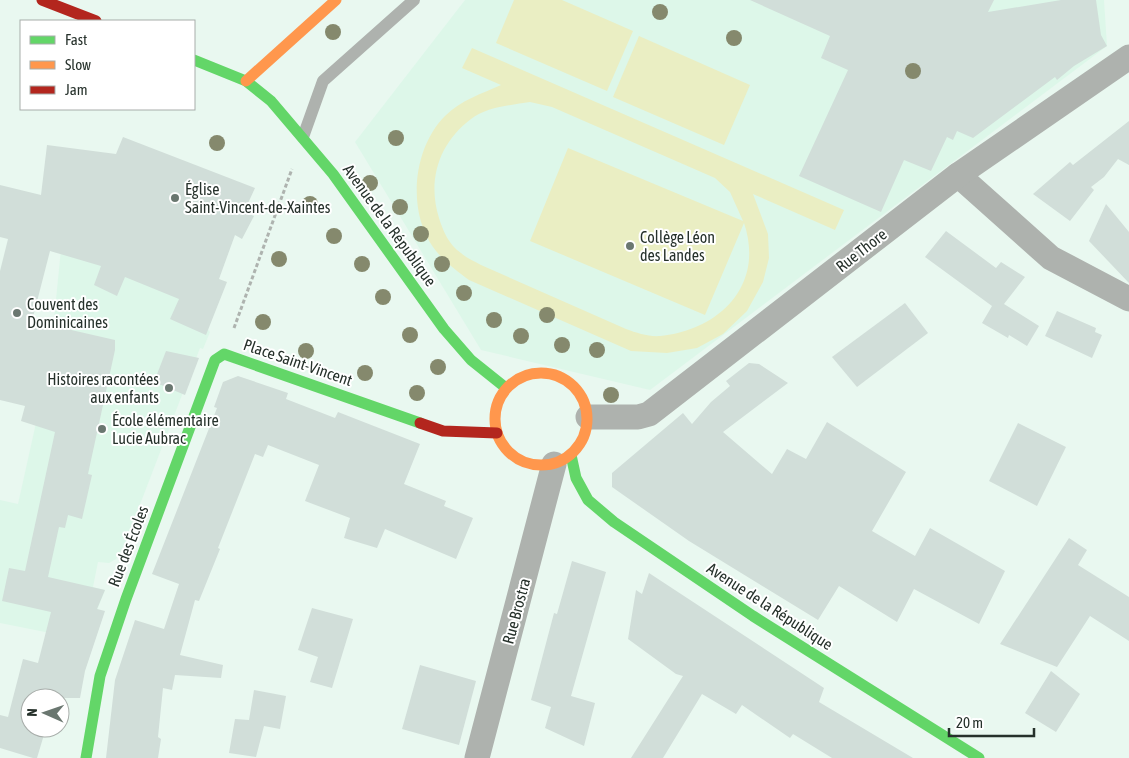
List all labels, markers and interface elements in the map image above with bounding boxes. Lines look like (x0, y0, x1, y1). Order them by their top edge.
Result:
legend (20, 20, 195, 110)
text: Fast (65, 31, 87, 48)
text: Slow (65, 56, 91, 73)
text: Jam (65, 81, 88, 98)
street label: Avenue de la République (339, 161, 440, 290)
place label: Église Saint-Vincent-de-Xaintes (185, 180, 331, 216)
marker: Église Saint-Vincent-de-Xaintes (169, 192, 181, 204)
street label: Rue Thore (832, 225, 890, 275)
place label: Collège Léon des Landes (640, 228, 715, 264)
marker: Collège Léon des Landes (624, 240, 636, 252)
place label: Couvent des Dominicaines (27, 295, 108, 331)
marker: Couvent des Dominicaines (11, 307, 23, 319)
street label: Place Saint-Vincent (241, 335, 355, 389)
place label: Histoires racontées aux enfants (47, 370, 159, 406)
marker: Histoires racontées aux enfants (163, 382, 175, 394)
place label: École élémentaire Lucie Aubrac (112, 411, 219, 447)
marker: École élémentaire Lucie Aubrac (96, 423, 108, 435)
street label: Rue des Écoles (104, 503, 152, 589)
street label: Avenue de la République (703, 559, 836, 654)
street label: Rue Brostra (499, 576, 533, 646)
north arrow (20, 688, 70, 738)
scale bar (949, 706, 1034, 738)
text: N (24, 708, 40, 717)
text: 20 m (956, 714, 983, 731)

